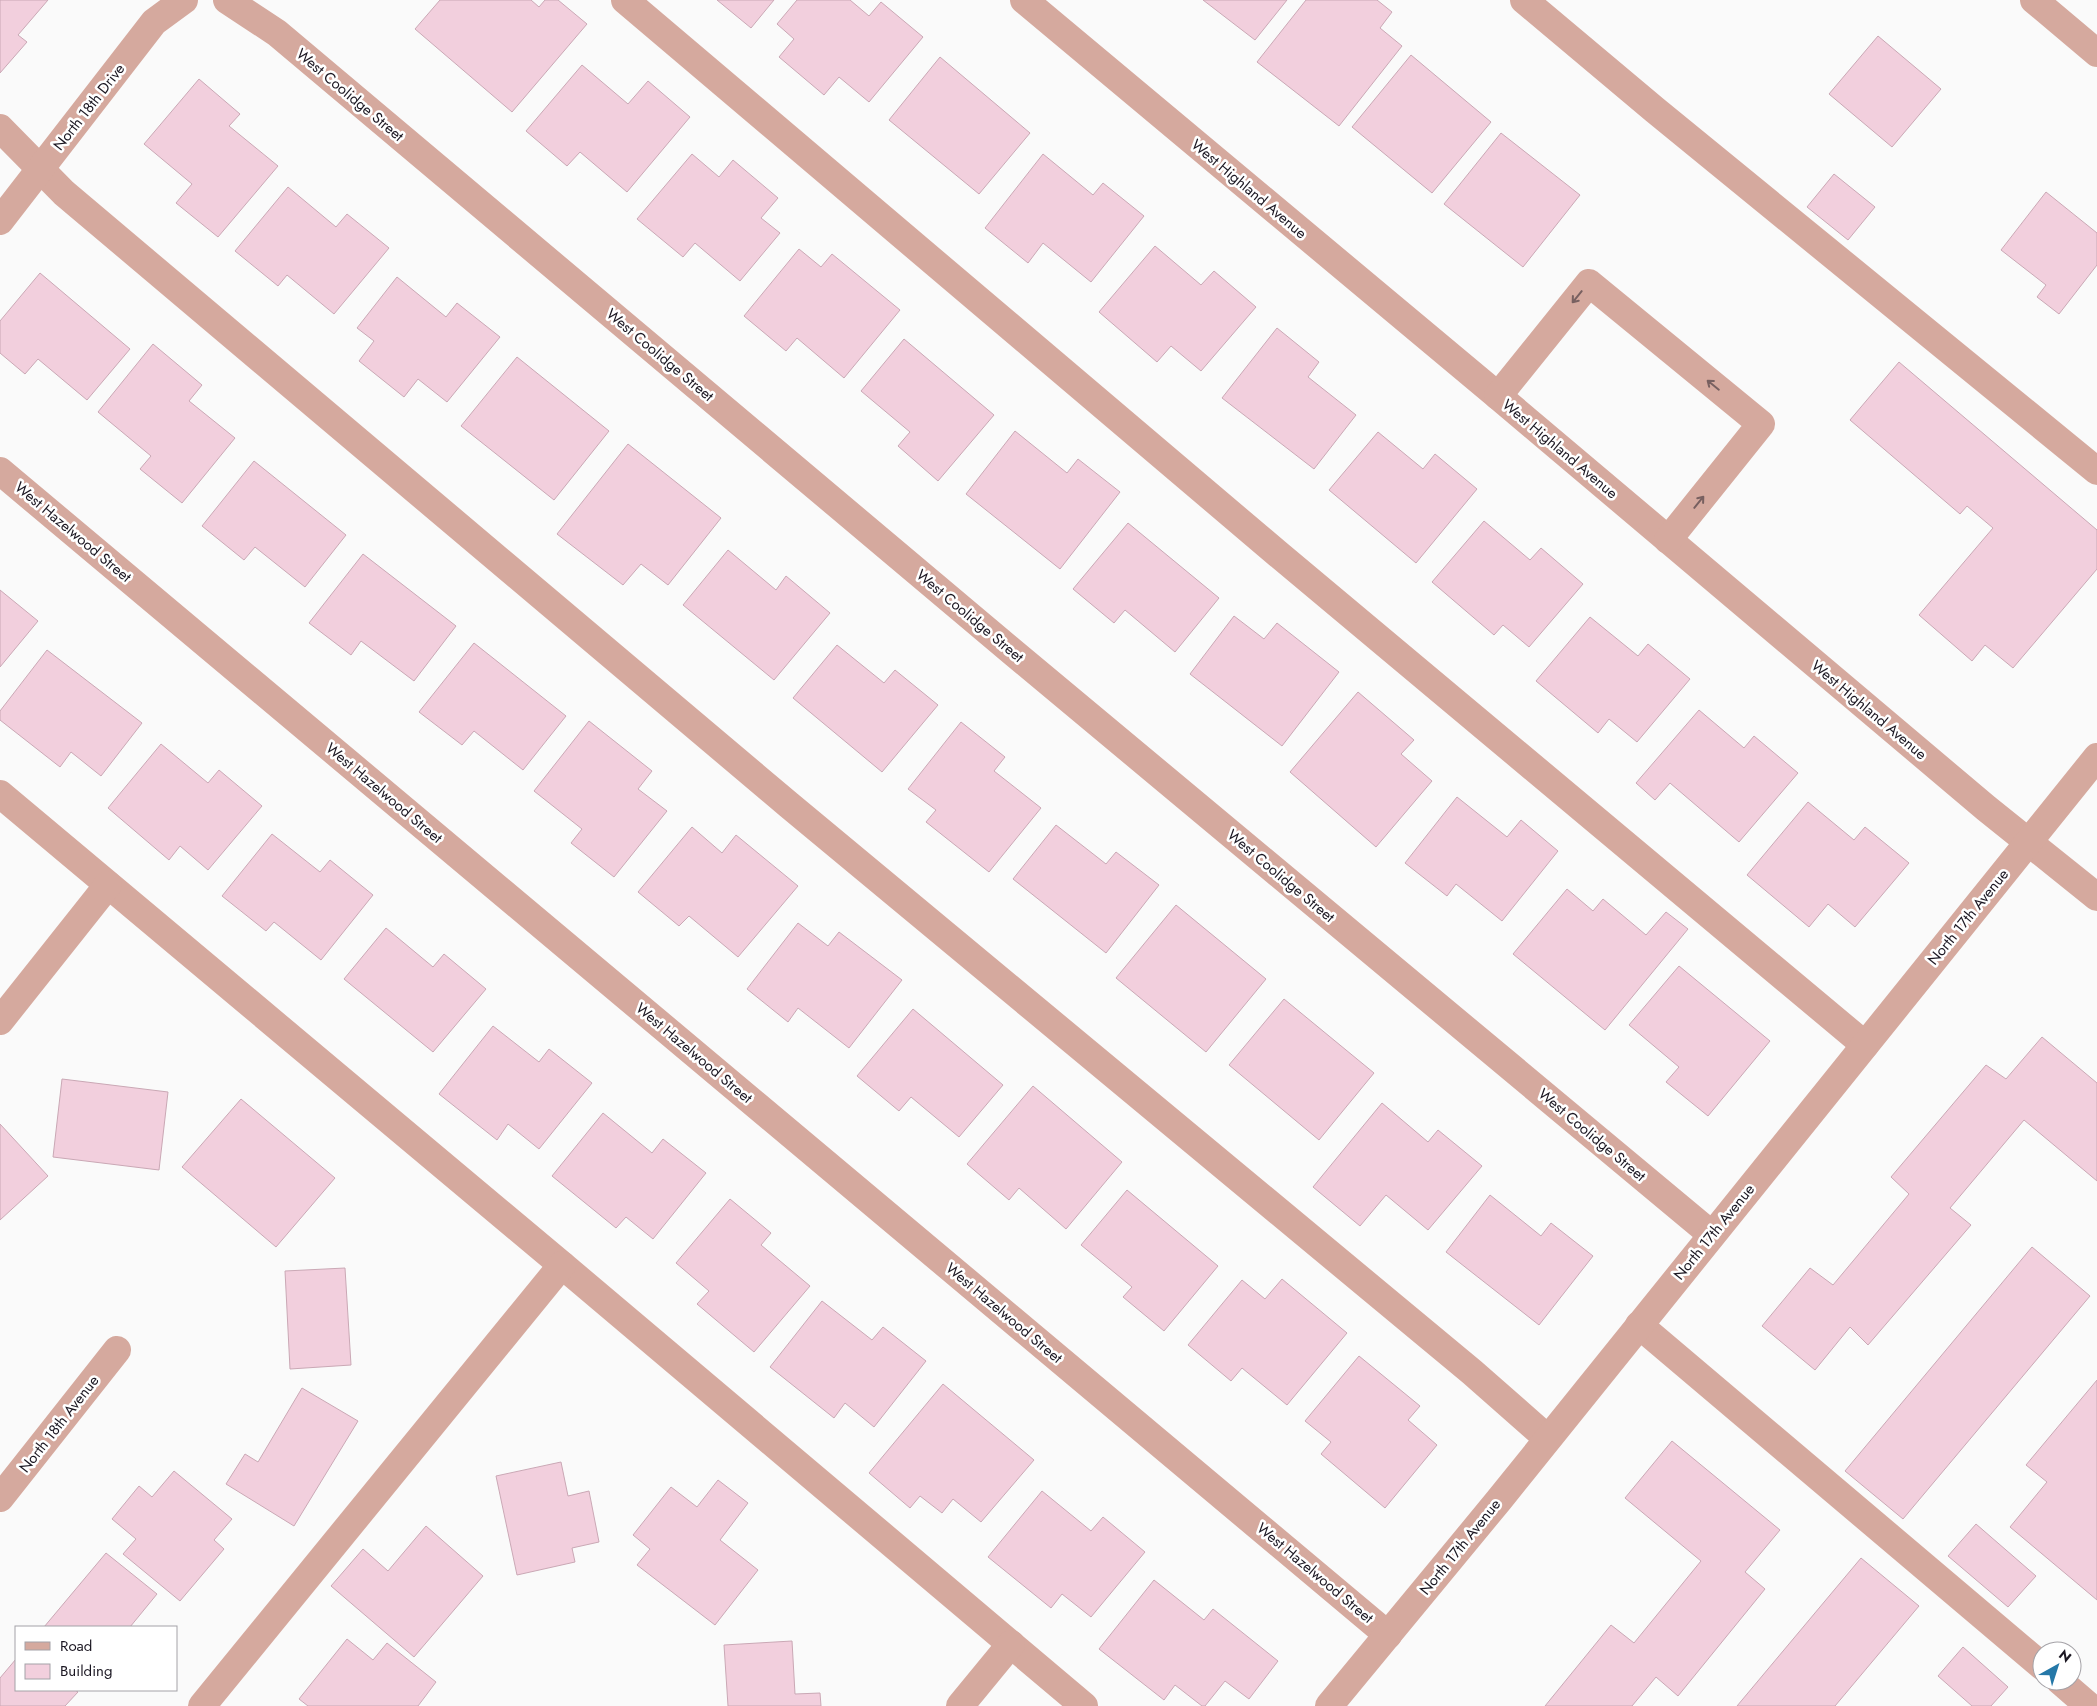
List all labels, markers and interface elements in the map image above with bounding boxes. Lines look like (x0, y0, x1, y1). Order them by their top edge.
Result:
street label: West Coolidge Street (291, 43, 409, 147)
street label: North 18th Drive (48, 59, 130, 155)
street label: West Highland Avenue (1186, 134, 1312, 244)
one-way arrow (1571, 291, 1582, 304)
street label: West Coolidge Street (601, 303, 719, 407)
one-way arrow (1707, 379, 1720, 390)
street label: West Highland Avenue (1497, 394, 1623, 504)
street label: West Hazelwood Street (10, 476, 136, 588)
one-way arrow (1693, 496, 1704, 509)
street label: West Coolidge Street (911, 564, 1029, 668)
street label: West Highland Avenue (1806, 655, 1932, 765)
street label: West Hazelwood Street (321, 737, 447, 849)
street label: West Coolidge Street (1222, 824, 1340, 928)
street label: North 17th Avenue (1922, 864, 2014, 970)
street label: West Hazelwood Street (631, 997, 757, 1109)
street label: West Coolidge Street (1533, 1083, 1651, 1187)
street label: North 17th Avenue (1668, 1179, 1760, 1285)
street label: West Hazelwood Street (941, 1257, 1067, 1369)
street label: North 18th Avenue (14, 1370, 104, 1477)
street label: North 17th Avenue (1414, 1494, 1506, 1600)
street label: West Hazelwood Street (1252, 1517, 1378, 1629)
legend (15, 1626, 178, 1691)
text: Road (60, 1635, 92, 1657)
north arrow (2032, 1641, 2082, 1691)
text: N (2055, 1645, 2076, 1667)
text: Building (60, 1660, 112, 1682)

